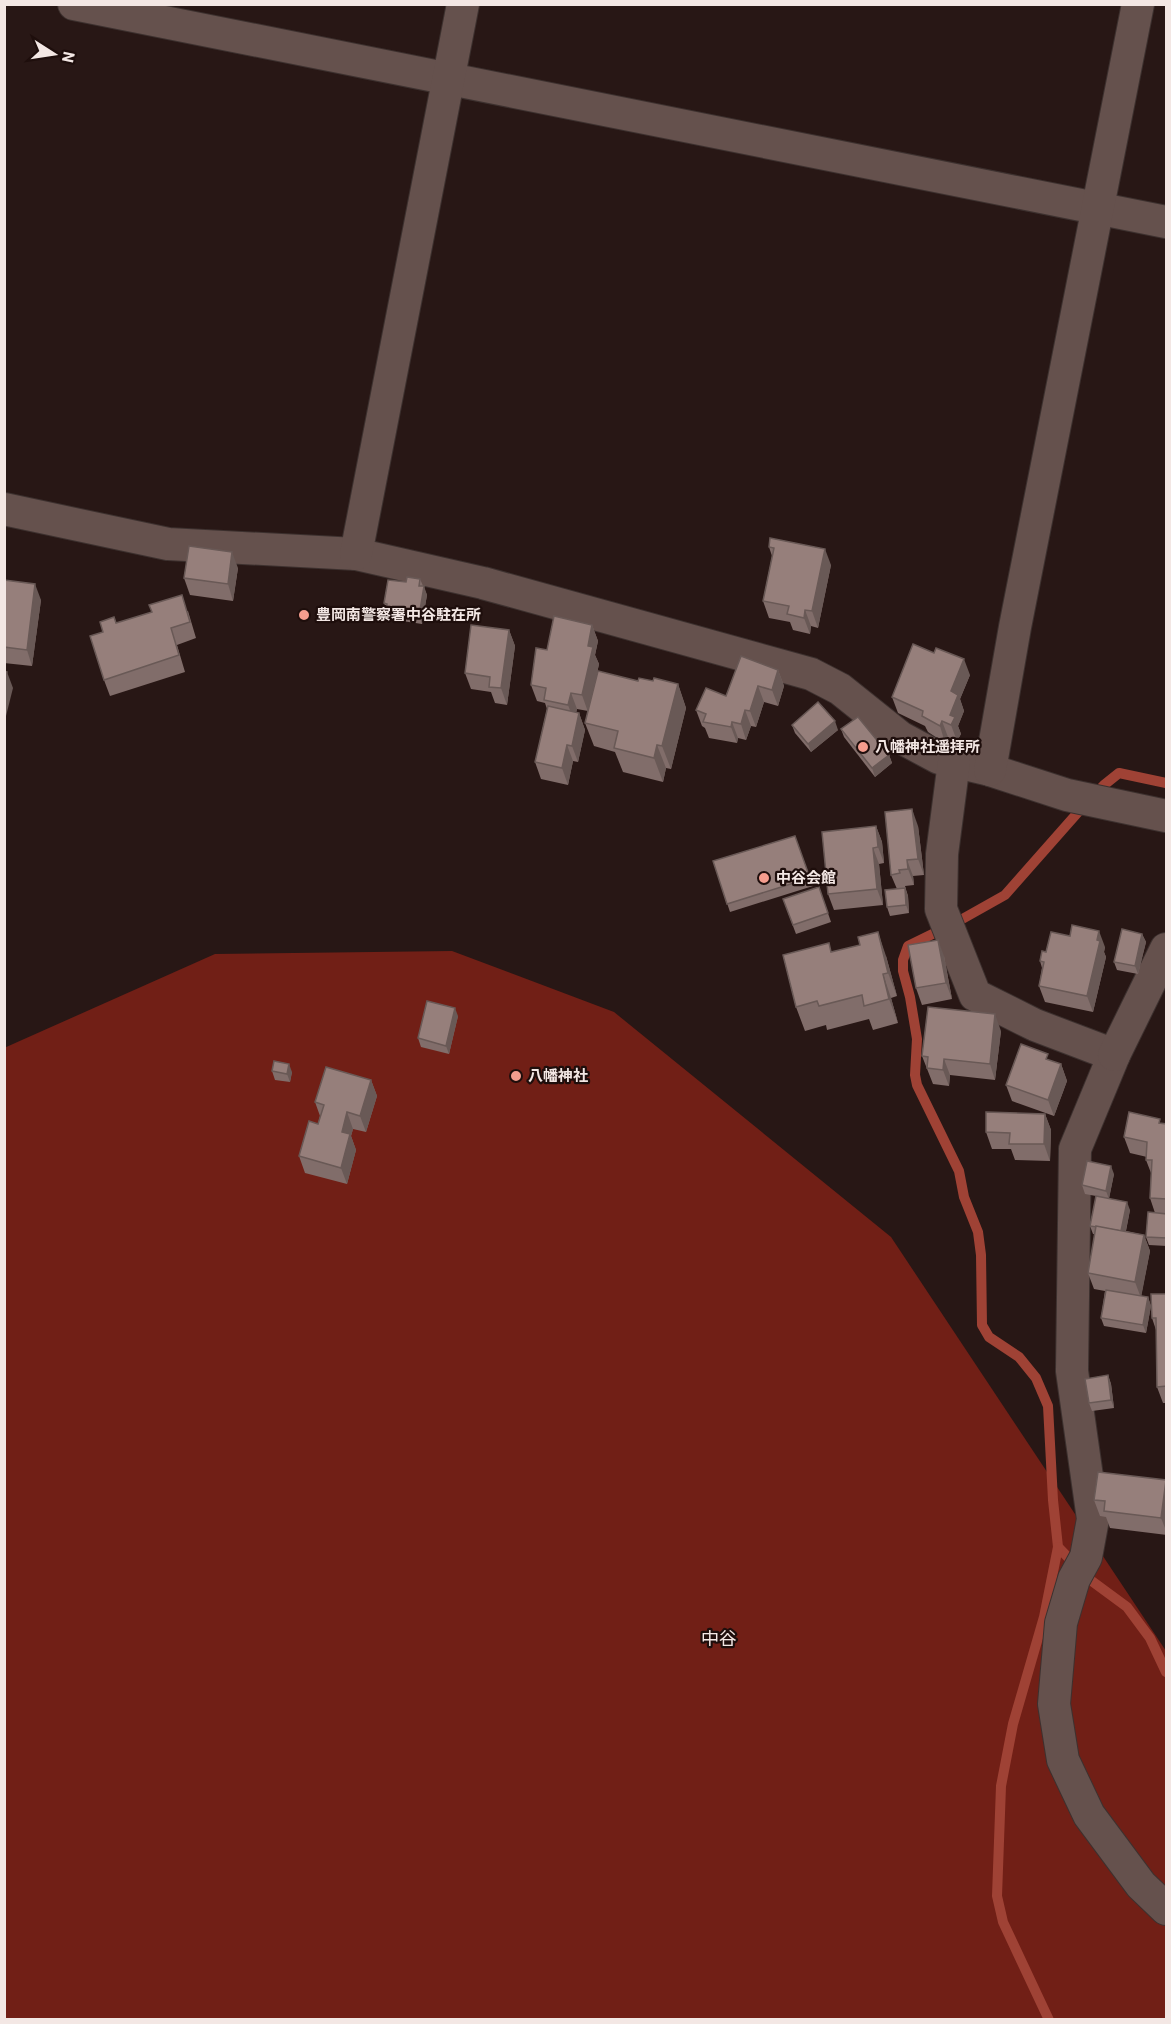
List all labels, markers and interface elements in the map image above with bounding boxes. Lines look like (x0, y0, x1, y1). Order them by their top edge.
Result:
north arrow (24, 24, 84, 84)
text: N (59, 50, 80, 64)
place label: 豊岡南警察署中谷駐在所 (316, 605, 481, 623)
marker: 豊岡南警察署中谷駐在所 (297, 608, 311, 622)
place label: 八幡神社遥拝所 (875, 737, 980, 755)
marker: 八幡神社遥拝所 (856, 740, 870, 754)
place label: 中谷会館 (776, 868, 836, 886)
marker: 中谷会館 (757, 871, 771, 885)
place label: 八幡神社 (528, 1066, 588, 1084)
marker: 八幡神社 (509, 1069, 523, 1083)
district label: 中谷 (701, 1627, 737, 1649)

